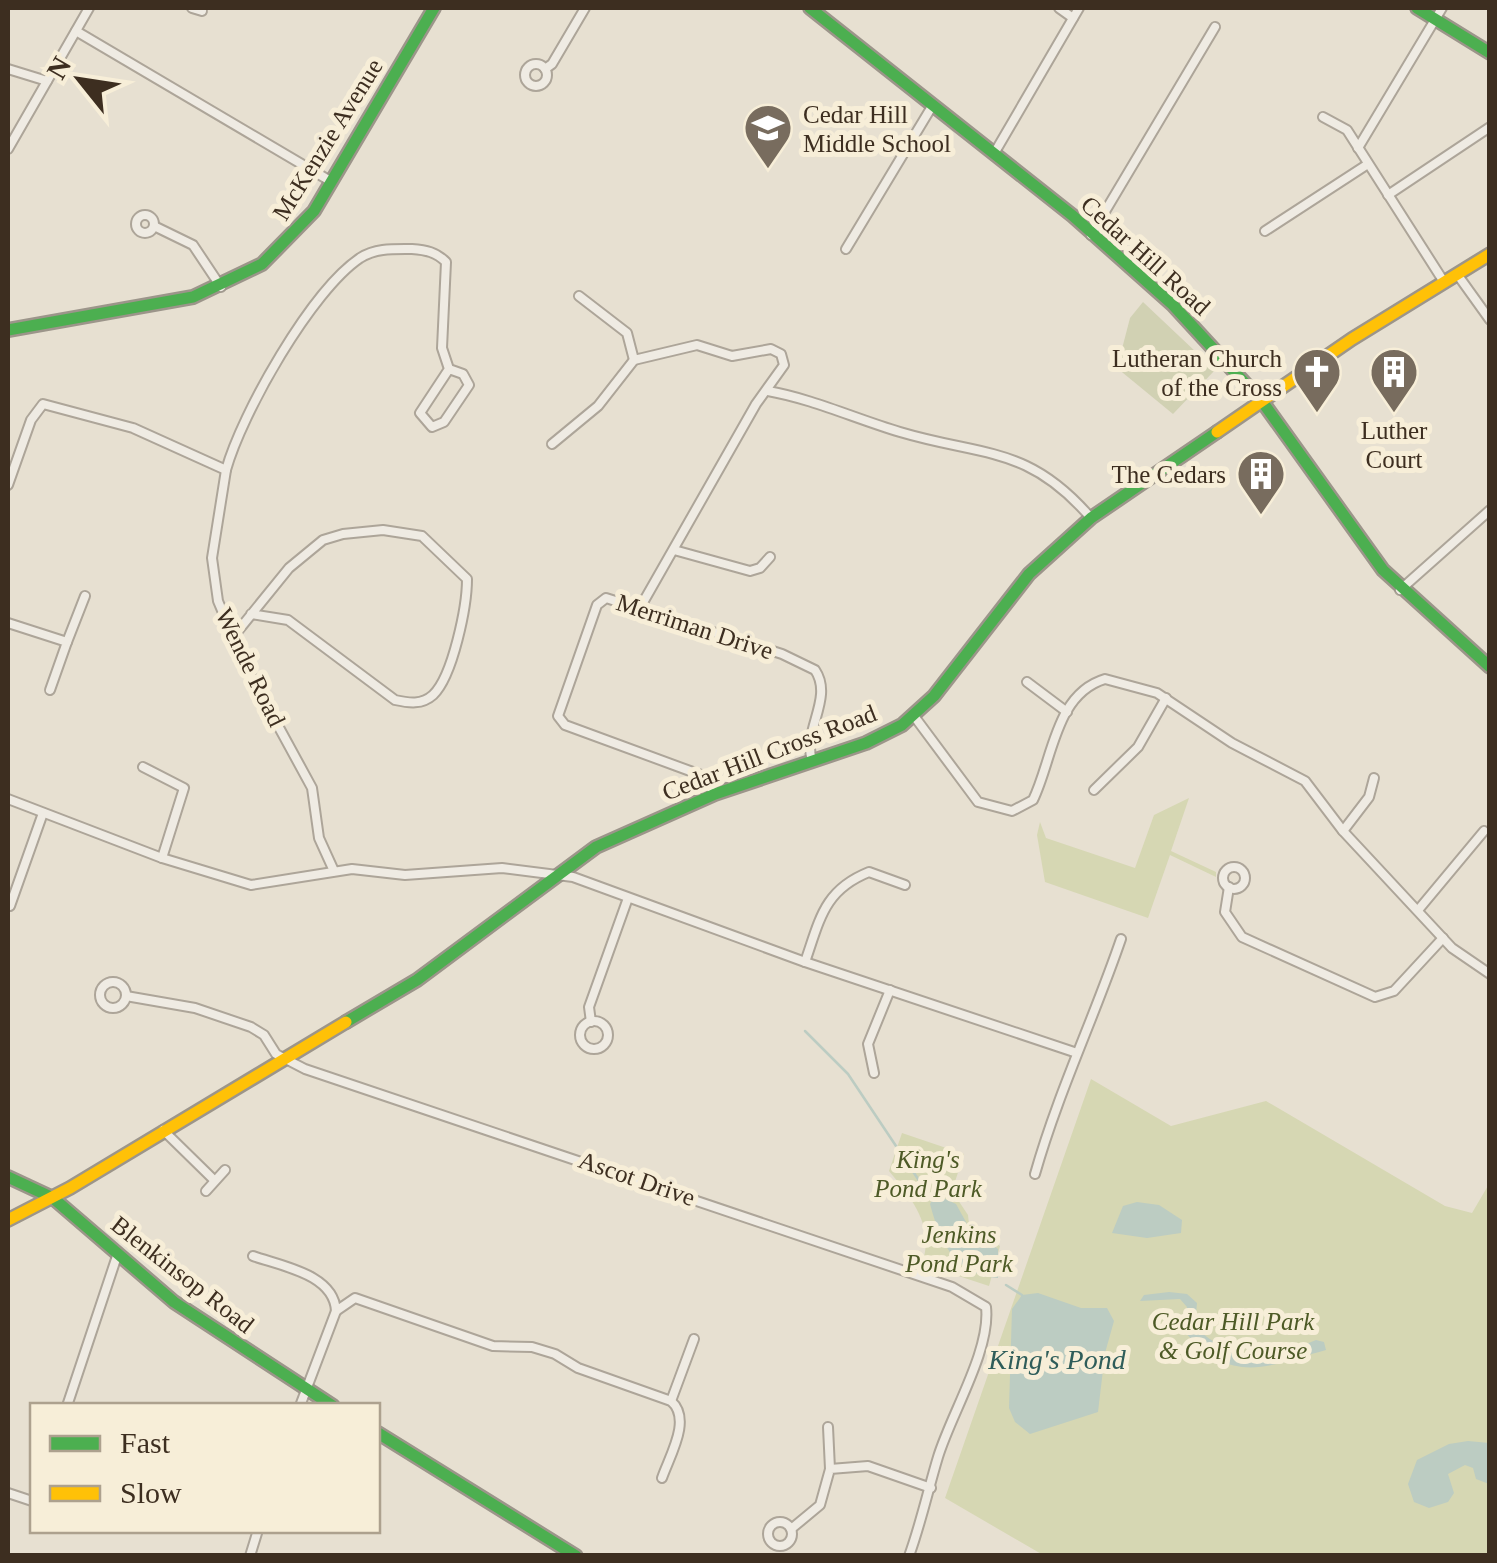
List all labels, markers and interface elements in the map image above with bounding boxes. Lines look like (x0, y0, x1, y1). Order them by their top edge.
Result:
north arrow (30, 30, 130, 130)
text: N (40, 51, 77, 84)
street label: McKenzie Avenue (267, 54, 388, 225)
place label: Cedar Hill Middle School (803, 101, 951, 157)
school or university icon: Cedar Hill Middle School (742, 102, 794, 170)
street label: Cedar Hill Road (1076, 191, 1216, 321)
place label: Lutheran Church of the Cross (1112, 345, 1282, 401)
church icon: Lutheran Church of the Cross (1291, 346, 1343, 414)
building icon: Luther Court (1368, 346, 1420, 414)
place label: Luther Court (1361, 417, 1428, 473)
building icon: The Cedars (1235, 448, 1287, 516)
place label: The Cedars (1111, 461, 1226, 488)
street label: Merriman Drive (613, 588, 777, 665)
street label: Wende Road (210, 604, 291, 731)
street label: Cedar Hill Cross Road (658, 699, 880, 806)
street label: Ascot Drive (575, 1146, 699, 1211)
park label: King's Pond Park (873, 1146, 983, 1202)
street label: Blenkinsop Road (106, 1211, 260, 1339)
park label: Jenkins Pond Park (904, 1221, 1014, 1277)
park label: Cedar Hill Park & Golf Course (1152, 1308, 1315, 1364)
water label: King's Pond (987, 1344, 1127, 1375)
legend (30, 1403, 380, 1533)
text: Fast (120, 1426, 171, 1459)
text: Slow (120, 1476, 182, 1509)

